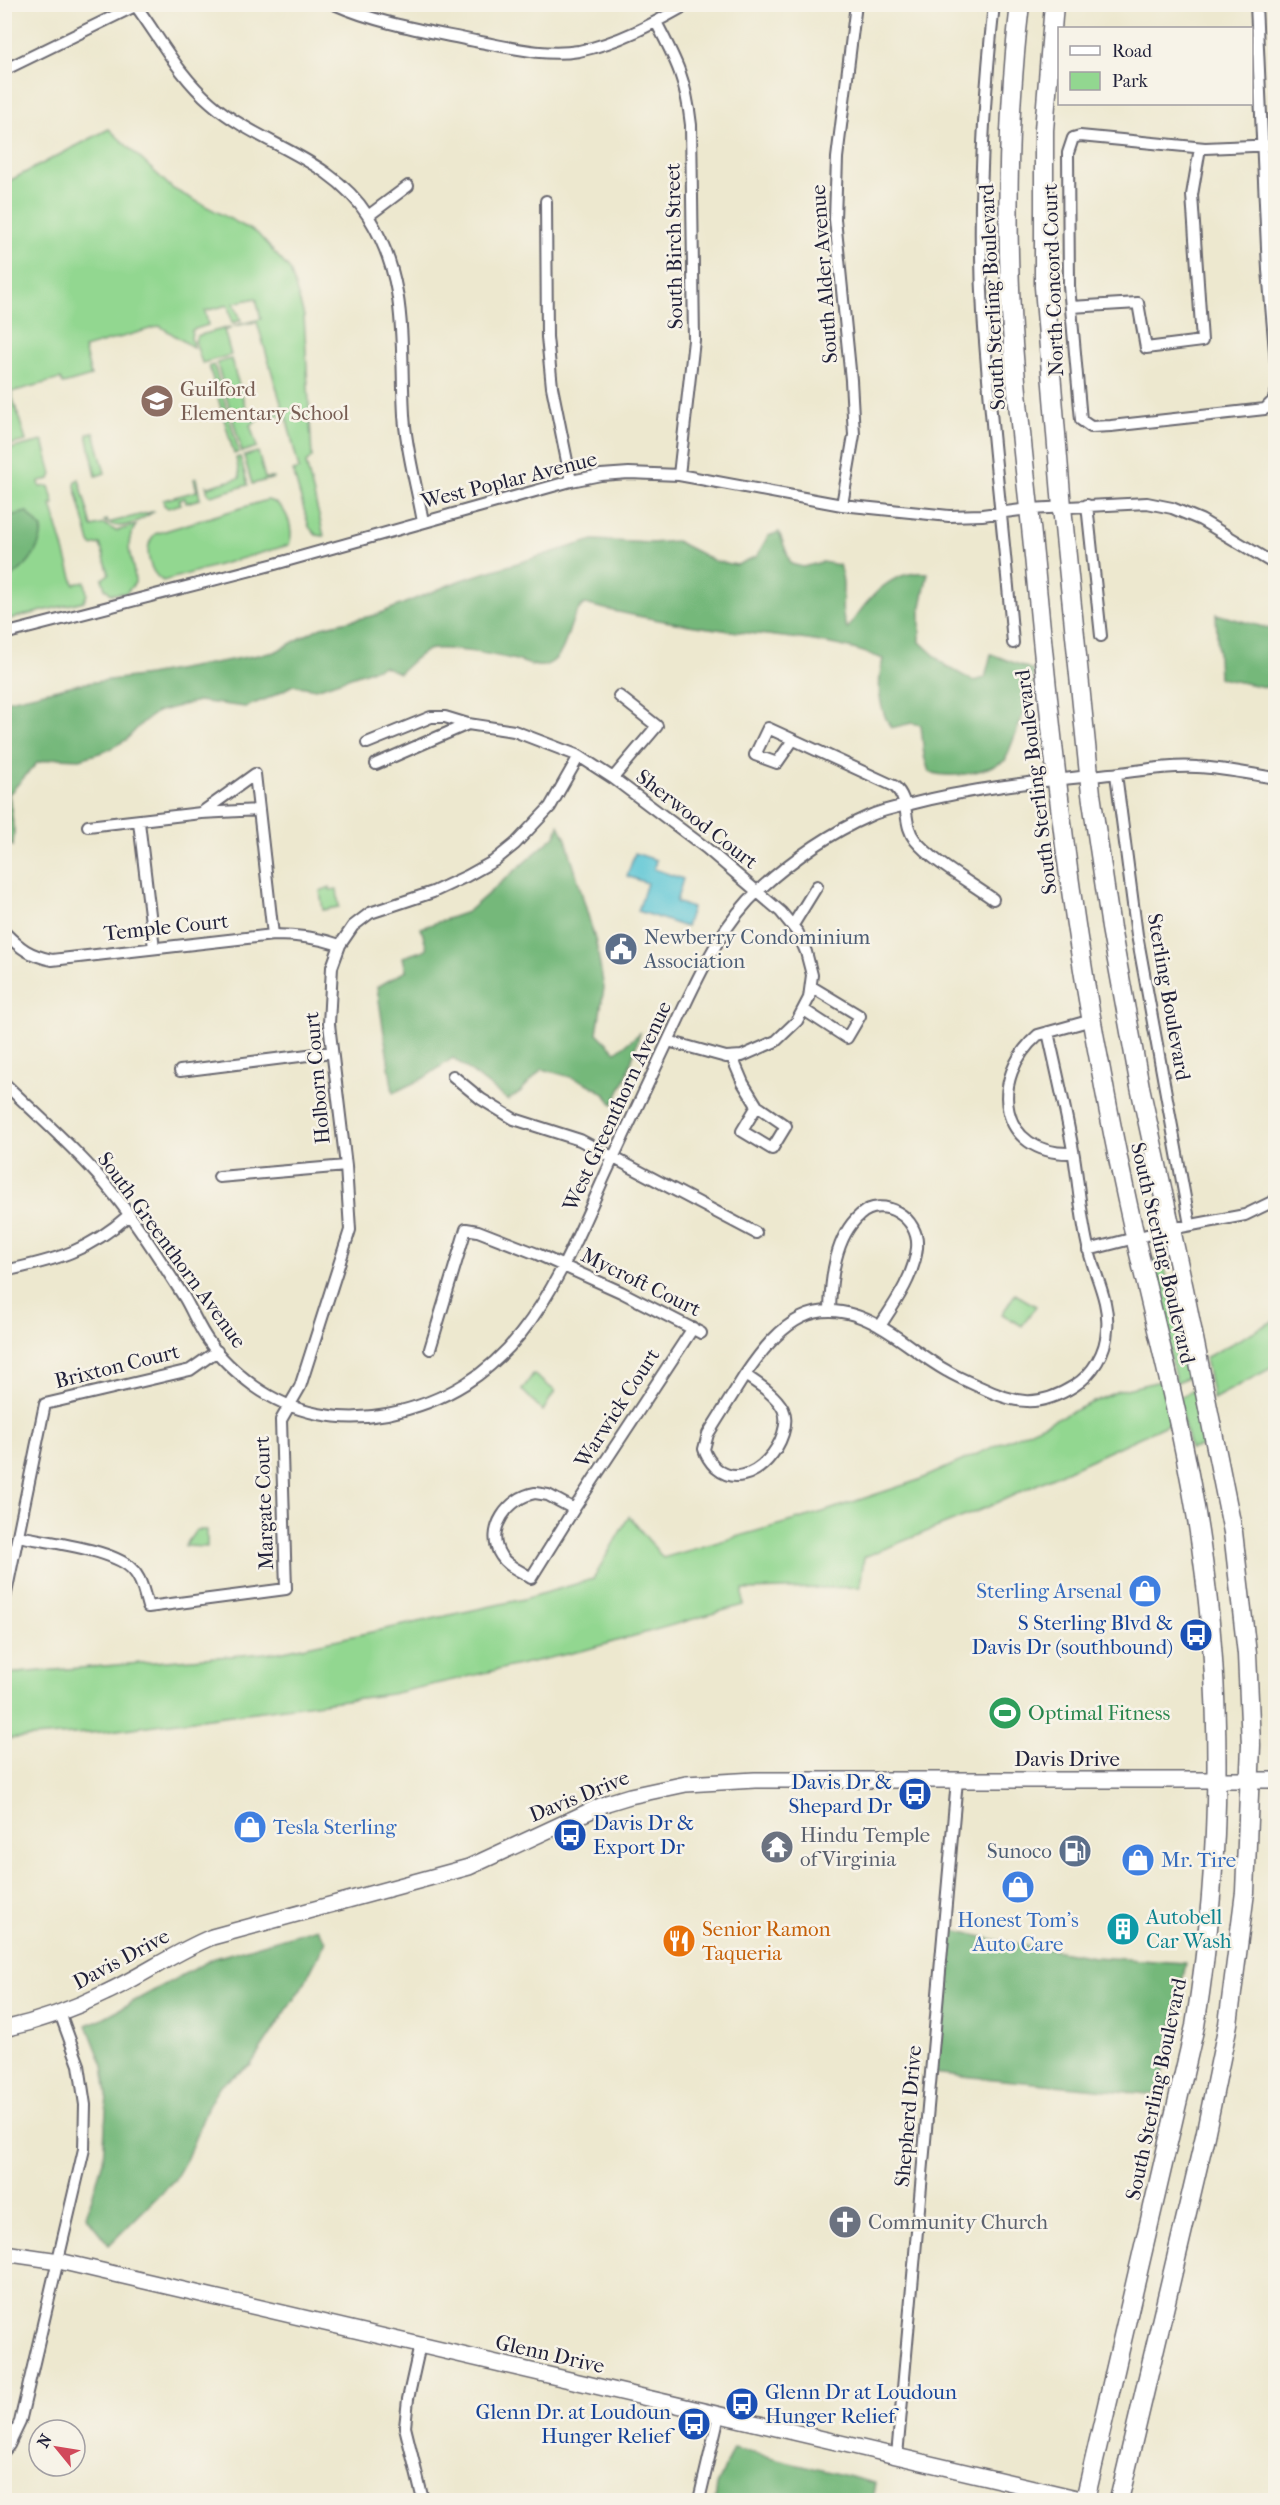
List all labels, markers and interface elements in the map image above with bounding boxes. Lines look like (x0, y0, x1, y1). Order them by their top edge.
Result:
legend (1058, 27, 1253, 105)
text: Road (1112, 41, 1152, 62)
text: Park (1112, 71, 1149, 92)
street label: South Birch Street (661, 162, 687, 329)
street label: South Sterling Boulevard (974, 183, 1010, 411)
street label: North Concord Court (1038, 183, 1068, 377)
street label: South Alder Avenue (806, 184, 842, 364)
place label: Guilford Elementary School (180, 377, 349, 425)
school or university icon: Guilford Elementary School (139, 383, 175, 419)
street label: West Poplar Avenue (418, 447, 599, 514)
street label: South Sterling Boulevard (1010, 668, 1062, 896)
street label: Sherwood Court (632, 764, 763, 874)
street label: Temple Court (103, 908, 230, 945)
street label: Sterling Boulevard (1142, 911, 1196, 1083)
place label: Newberry Condominium Association (643, 925, 871, 973)
public building icon: Newberry Condominium Association (603, 931, 639, 967)
street label: West Greenthorn Avenue (557, 997, 676, 1216)
street label: Holborn Court (299, 1010, 335, 1145)
street label: South Sterling Boulevard (1126, 1140, 1200, 1367)
street label: South Greenthorn Avenue (93, 1147, 251, 1353)
street label: Mycroft Court (577, 1243, 705, 1322)
street label: Brixton Court (52, 1339, 182, 1393)
street label: Warwick Court (569, 1344, 665, 1473)
street label: Margate Court (250, 1435, 278, 1570)
shop icon: Sterling Arsenal (1127, 1573, 1163, 1609)
place label: Sterling Arsenal (976, 1579, 1122, 1603)
place label: S Sterling Blvd & Davis Dr (southbound) (971, 1611, 1173, 1659)
bus stop icon: S Sterling Blvd & Davis Dr (southbound) (1178, 1617, 1214, 1653)
sports icon: Optimal Fitness (987, 1695, 1023, 1731)
place label: Optimal Fitness (1028, 1701, 1171, 1725)
street label: Davis Drive (1014, 1747, 1120, 1771)
street label: Davis Drive (526, 1765, 632, 1827)
place label: Davis Dr & Shepard Dr (788, 1770, 892, 1818)
bus stop icon: Davis Dr & Shepard Dr (897, 1776, 933, 1812)
shop icon: Tesla Sterling (232, 1809, 268, 1845)
place label: Davis Dr & Export Dr (593, 1811, 694, 1859)
place label: Tesla Sterling (273, 1815, 397, 1839)
bus stop icon: Davis Dr & Export Dr (552, 1817, 588, 1853)
place label: Hindu Temple of Virginia (800, 1823, 930, 1871)
temple icon: Hindu Temple of Virginia (759, 1829, 795, 1865)
fuel station icon: Sunoco (1057, 1833, 1093, 1869)
place label: Sunoco (987, 1839, 1052, 1863)
shop icon: Mr. Tire (1120, 1842, 1156, 1878)
place label: Mr. Tire (1161, 1848, 1236, 1872)
shop icon: Honest Tom's Auto Care (1000, 1869, 1036, 1905)
place label: Autobell Car Wash (1145, 1905, 1232, 1953)
place label: Honest Tom's Auto Care (957, 1908, 1079, 1956)
building icon: Autobell Car Wash (1105, 1911, 1141, 1947)
place label: Senior Ramon Taqueria (702, 1917, 831, 1965)
restaurant icon: Senior Ramon Taqueria (661, 1923, 697, 1959)
street label: Davis Drive (69, 1924, 173, 1994)
street label: South Sterling Boulevard (1121, 1975, 1191, 2202)
street label: Shepherd Drive (890, 2044, 926, 2188)
church icon: Community Church (827, 2204, 863, 2240)
place label: Community Church (868, 2210, 1048, 2234)
street label: Glenn Drive (493, 2330, 607, 2378)
place label: Glenn Dr at Loudoun Hunger Relief (765, 2380, 957, 2428)
bus stop icon: Glenn Dr at Loudoun Hunger Relief (724, 2386, 760, 2422)
place label: Glenn Dr. at Loudoun Hunger Relief (476, 2400, 675, 2448)
bus stop icon: Glenn Dr. at Loudoun Hunger Relief (676, 2406, 712, 2442)
north arrow (27, 2418, 87, 2478)
text: N (33, 2430, 56, 2451)

